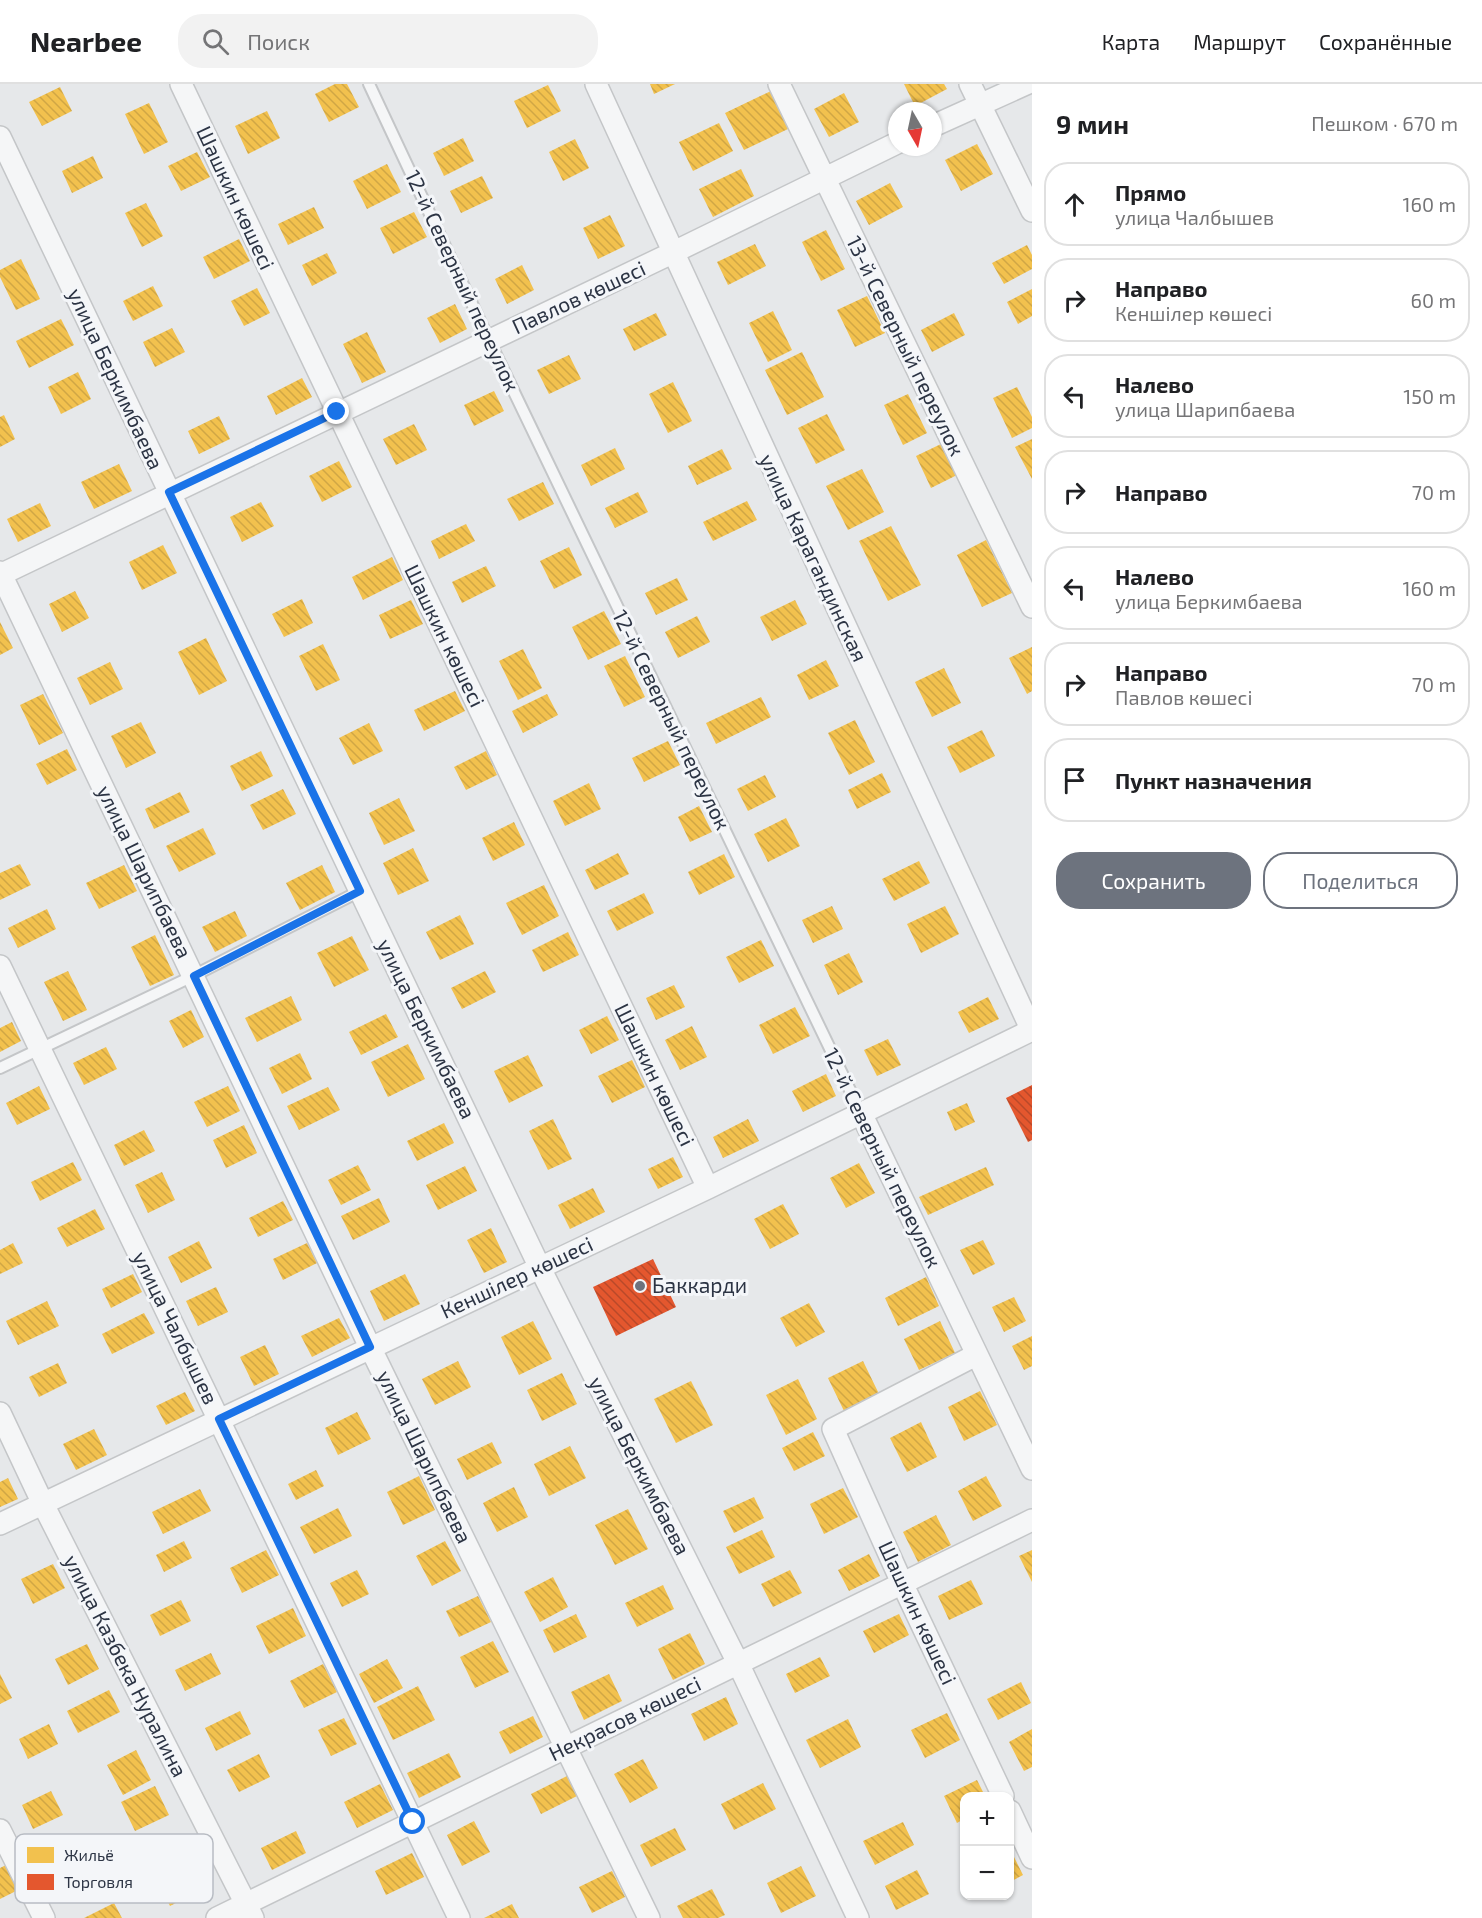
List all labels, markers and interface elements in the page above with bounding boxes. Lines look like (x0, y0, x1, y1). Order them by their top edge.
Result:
search box (178, 14, 598, 68)
text: Nearbee (30, 24, 142, 58)
icon: search (199, 25, 232, 58)
text: Поиск (247, 28, 310, 54)
text: Карта (1102, 29, 1160, 54)
text: Маршрут (1193, 29, 1286, 54)
text: Сохранённые (1319, 29, 1452, 54)
north arrow (888, 102, 942, 156)
text: 9 мин (1056, 108, 1129, 139)
text: Пешком · 670 m (1311, 111, 1458, 135)
street label: Шашкин көшесі (192, 122, 281, 273)
street label: 12-й Северный переулок (400, 166, 526, 396)
text: Прямо (1115, 179, 1186, 205)
icon: ahead (1058, 188, 1091, 221)
text: 160 m (1403, 192, 1456, 216)
text: улица Чалбышев (1115, 205, 1274, 229)
street label: 13-й Северный переулок (841, 231, 971, 460)
street label: Павлов көшесі (508, 255, 649, 338)
text: Направо (1115, 275, 1208, 301)
street label: улица Беркимбаева (62, 284, 169, 473)
icon: right (1058, 284, 1091, 317)
text: 60 m (1411, 288, 1456, 312)
text: Кеншілер көшесі (1115, 301, 1272, 325)
text: Налево (1115, 371, 1194, 397)
icon: left (1058, 380, 1091, 413)
text: 150 m (1403, 384, 1456, 408)
text: улица Шарипбаева (1115, 397, 1295, 421)
route end (323, 398, 349, 424)
street label: улица Карагандинская (754, 450, 874, 666)
icon: right (1058, 476, 1091, 509)
text: Направо (1115, 479, 1208, 505)
text: 70 m (1412, 480, 1456, 504)
street label: Шашкин көшесі (400, 560, 491, 711)
text: Налево (1115, 563, 1194, 589)
icon: left (1058, 572, 1091, 605)
text: 160 m (1403, 576, 1456, 600)
text: улица Беркимбаева (1115, 589, 1303, 613)
street label: 12-й Северный переулок (607, 605, 737, 834)
text: Направо (1115, 659, 1208, 685)
icon: right (1058, 668, 1091, 701)
text: 70 m (1412, 672, 1456, 696)
text: Павлов көшесі (1115, 685, 1252, 709)
icon: arrive (1058, 764, 1091, 797)
text: Пункт назначения (1115, 767, 1312, 793)
street label: улица Шарипбаева (92, 781, 198, 962)
button: Сохранить (1056, 852, 1251, 909)
button: Поделиться (1263, 852, 1458, 909)
street label: улица Беркимбаева (372, 934, 482, 1123)
street label: Шашкин көшесі (610, 999, 701, 1150)
street label: 12-й Северный переулок (818, 1043, 948, 1272)
street label: Кеншілер көшесі (436, 1230, 597, 1323)
street label: улица Чалбышев (128, 1247, 224, 1408)
place label: Баккарди (652, 1272, 747, 1297)
marker: Баккарди (633, 1279, 647, 1293)
street label: улица Шарипбаева (372, 1366, 478, 1547)
street label: улица Беркимбаева (584, 1372, 696, 1559)
street label: Шашкин көшесі (874, 1537, 963, 1688)
street label: улица Казбека Нуралина (58, 1550, 193, 1781)
street label: Некрасов көшесі (544, 1670, 704, 1765)
map controls (960, 1792, 1014, 1900)
button: + (960, 1792, 1014, 1846)
route start (399, 1808, 425, 1834)
legend (15, 1834, 213, 1903)
text: Жильё (64, 1845, 114, 1864)
button: − (960, 1846, 1014, 1900)
text: Торговля (64, 1872, 133, 1891)

